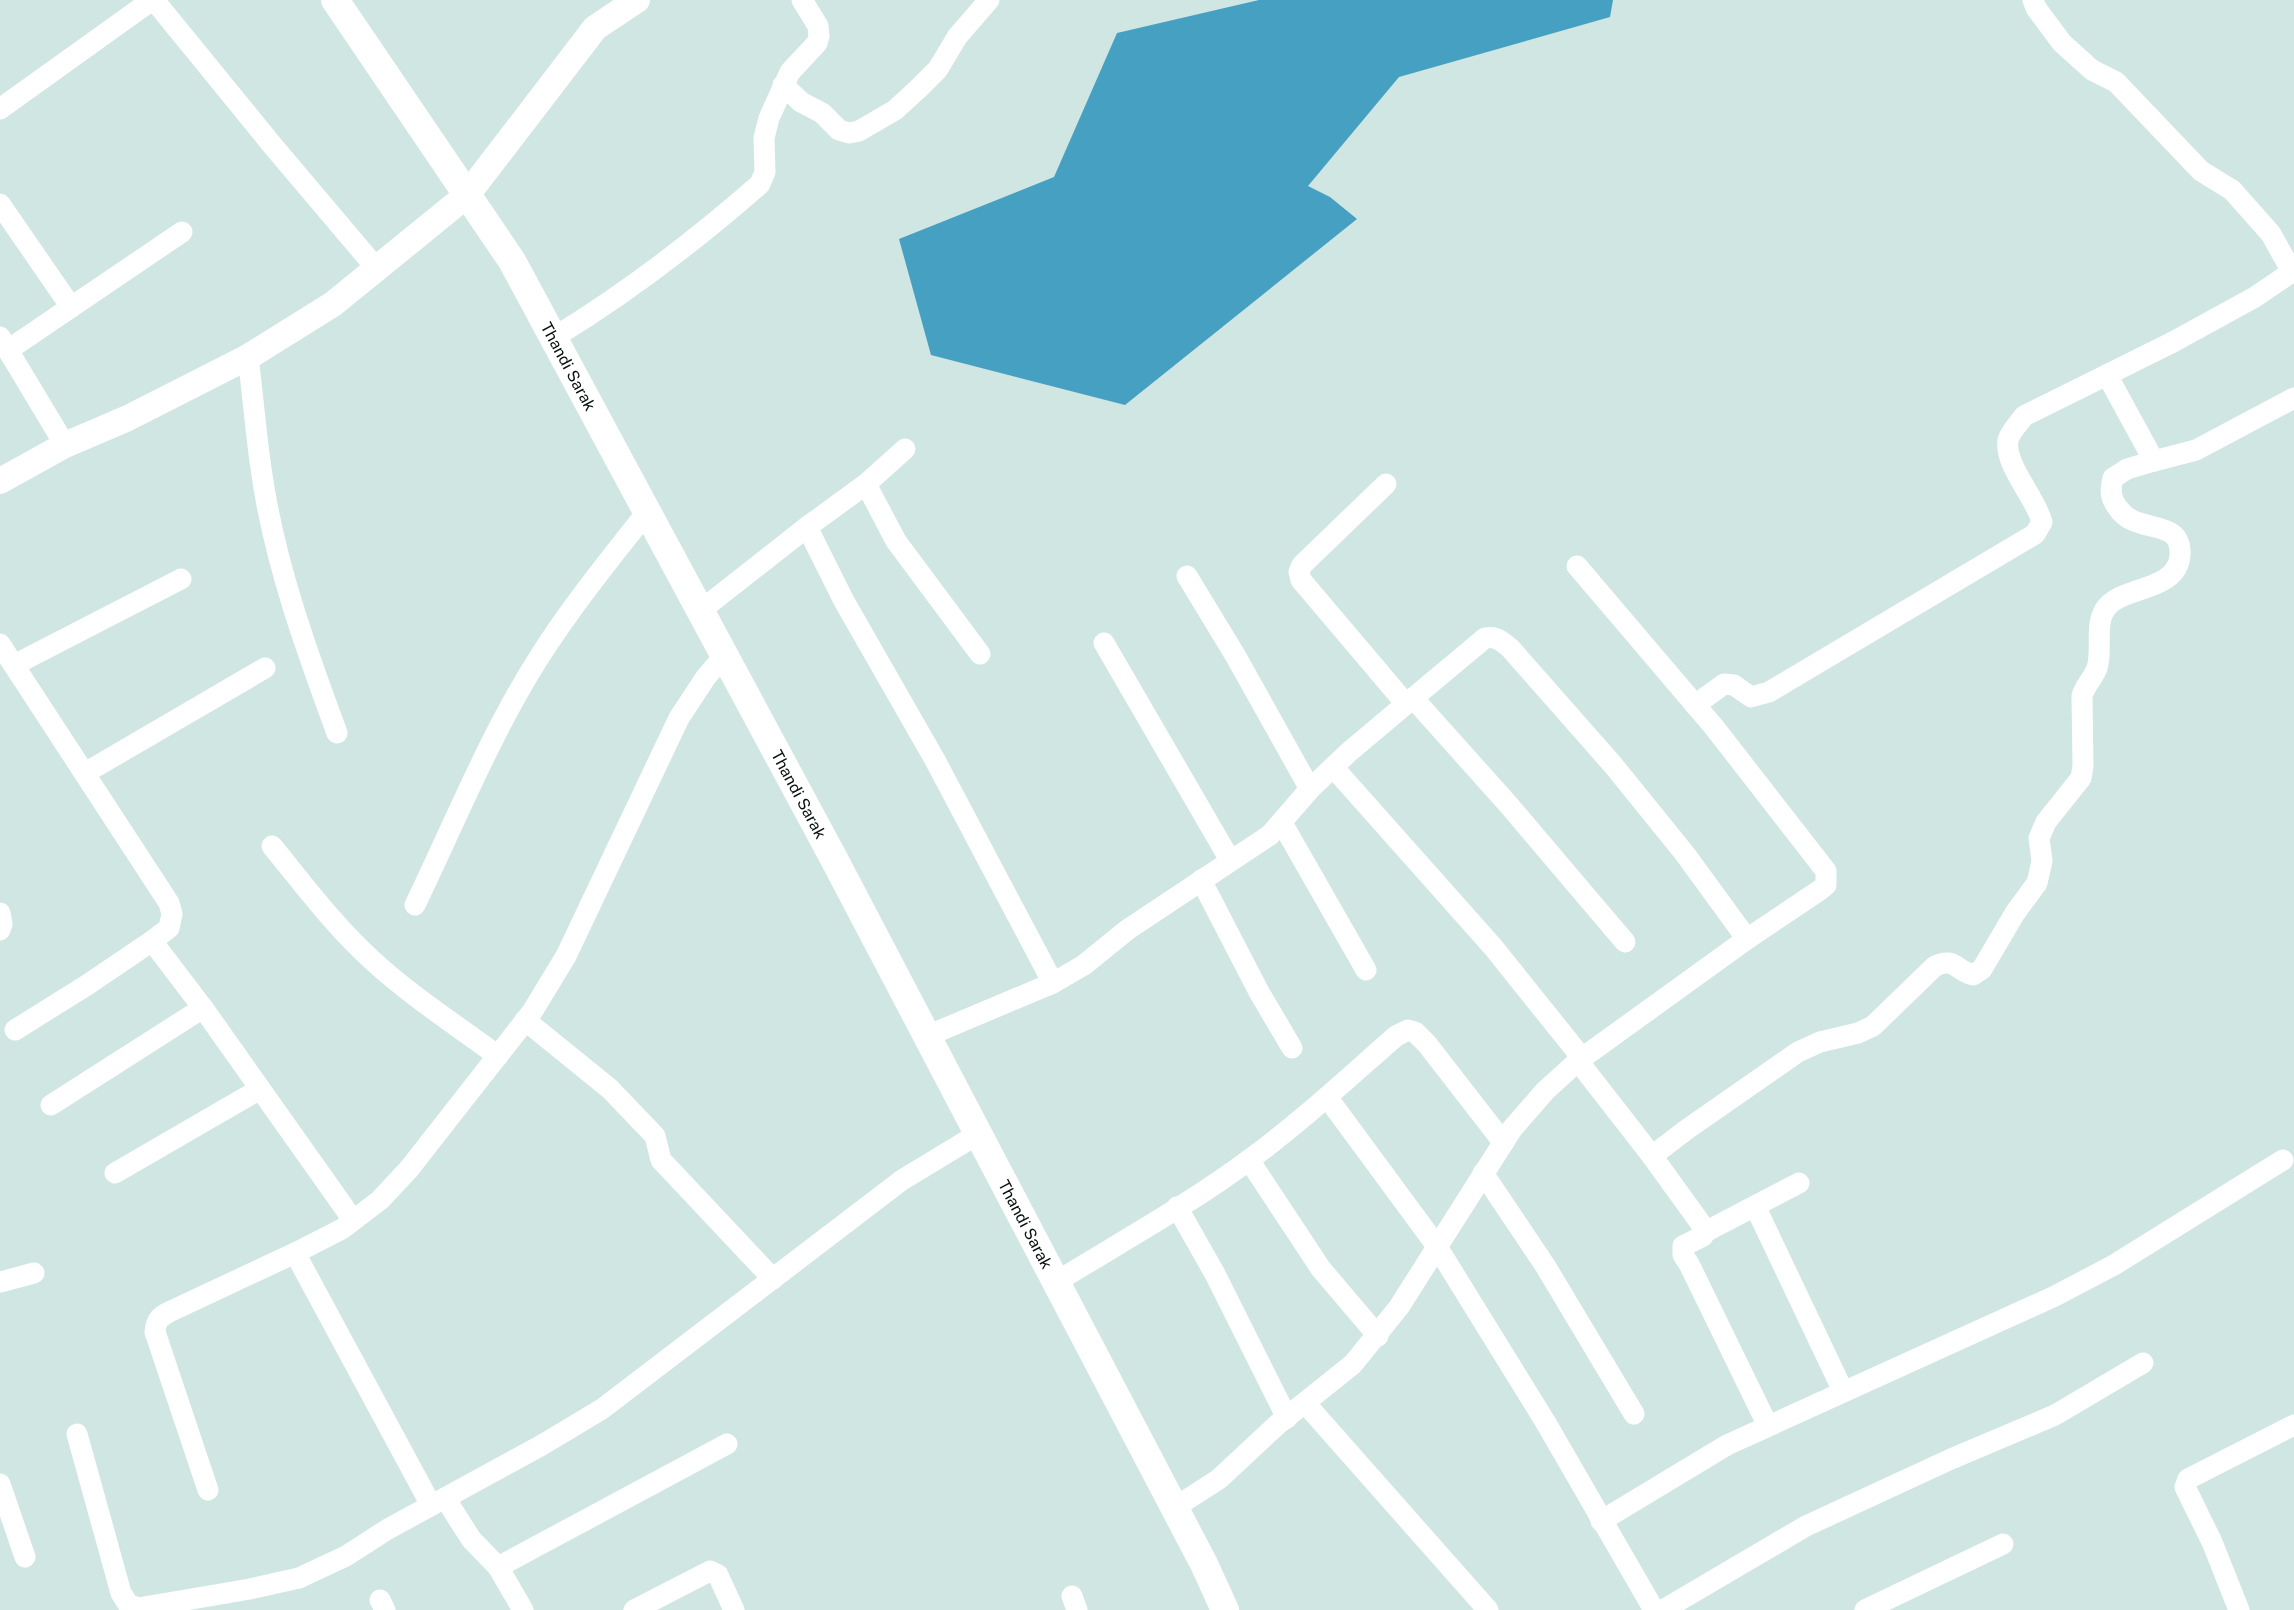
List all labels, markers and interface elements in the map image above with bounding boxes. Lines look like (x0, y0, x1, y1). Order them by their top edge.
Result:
street label: Thandi Sarak (537, 319, 600, 414)
street label: Thandi Sarak (768, 747, 831, 842)
street label: Thandi Sarak (995, 1177, 1057, 1272)

